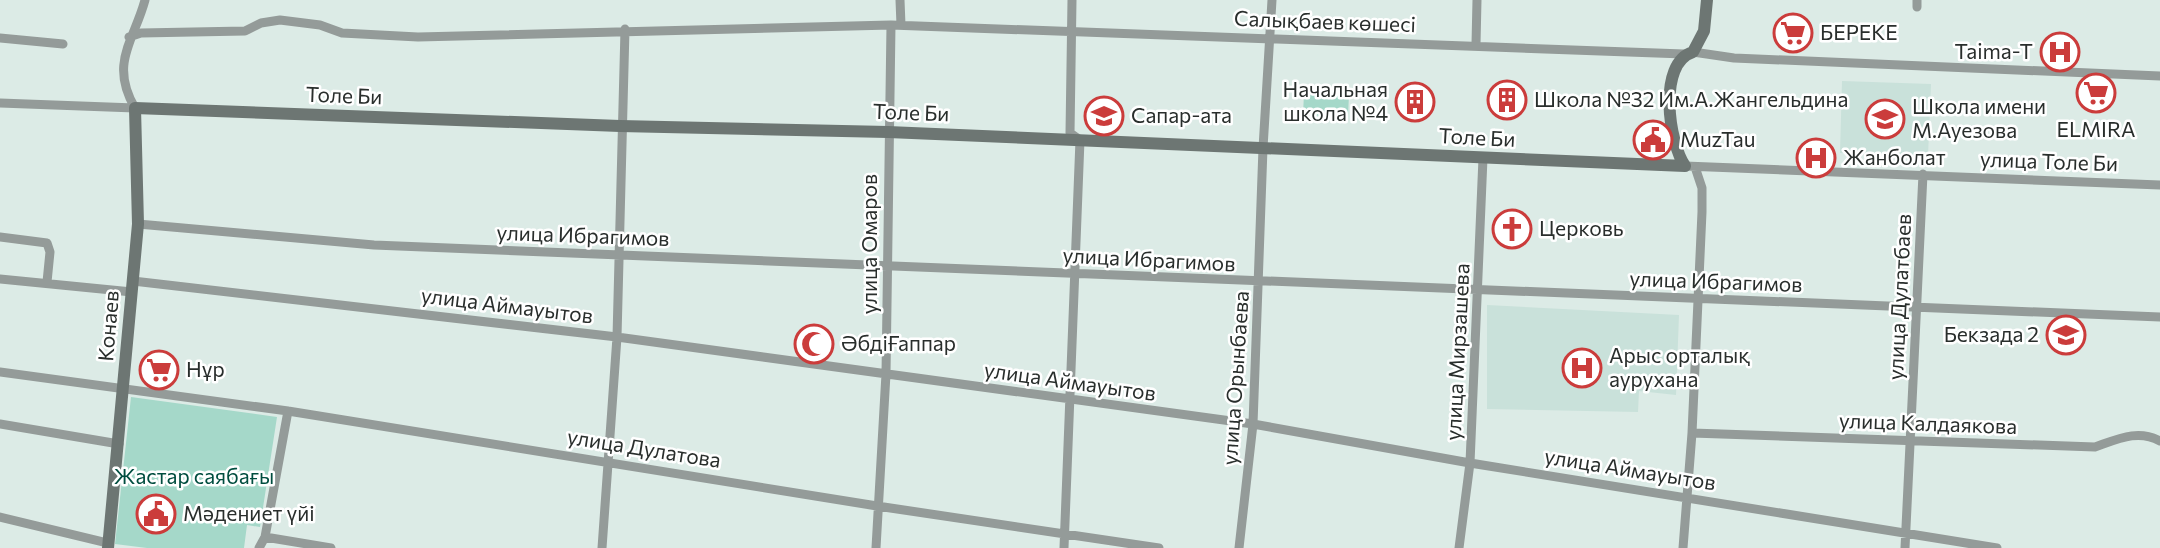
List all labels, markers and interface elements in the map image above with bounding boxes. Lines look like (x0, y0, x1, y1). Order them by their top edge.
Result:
street label: Салықбаев көшесі (1234, 5, 1416, 36)
supermarket icon: БЕРЕКЕ (1772, 12, 1814, 54)
place label: БЕРЕКЕ (1820, 19, 1898, 44)
hospital icon: Taima-T (2039, 31, 2081, 73)
place label: Taima-T (1955, 38, 2033, 63)
supermarket icon: ELMIRA (2075, 72, 2117, 114)
place label: Начальная школа №4 (1283, 76, 1388, 125)
building icon: Школа №32 Им.А.Жангельдина (1486, 79, 1528, 121)
street label: Толе Би (305, 81, 383, 108)
building icon: Начальная школа №4 (1394, 81, 1436, 123)
place label: Школа №32 Им.А.Жангельдина (1534, 86, 1848, 111)
place label: Школа имени М.Ауезова (1912, 93, 2046, 142)
school or university icon: Сапар-ата (1083, 95, 1125, 137)
street label: Толе Би (872, 98, 950, 125)
school or university icon: Школа имени М.Ауезова (1864, 98, 1906, 140)
place label: Сапар-ата (1131, 102, 1232, 127)
place label: ELMIRA (2056, 116, 2136, 141)
public building icon: MuzTau (1632, 119, 1674, 161)
street label: Толе Би (1438, 122, 1516, 151)
place label: MuzTau (1680, 126, 1755, 151)
hospital icon: Жанболат (1795, 137, 1837, 179)
place label: Жанболат (1843, 144, 1946, 169)
street label: улица Толе Би (1980, 146, 2119, 175)
street label: улица Омаров (856, 174, 881, 314)
church icon: Церковь (1491, 208, 1533, 250)
street label: улица Дулатбаев (1882, 213, 1915, 381)
place label: Церковь (1539, 215, 1624, 240)
street label: улица Ибрагимов (496, 219, 670, 250)
street label: улица Ибрагимов (1062, 241, 1236, 276)
street label: улица Мирзашева (1439, 263, 1474, 441)
street label: улица Ибрагимов (1629, 265, 1803, 296)
street label: улица Аймауытов (420, 282, 595, 327)
street label: Конаев (92, 289, 123, 362)
street label: улица Орынбаева (1216, 290, 1253, 466)
school or university icon: Бекзада 2 (2045, 314, 2087, 356)
place label: Бекзада 2 (1944, 321, 2039, 346)
mosque icon: ӘбдіҒаппар (793, 323, 835, 365)
place label: ӘбдіҒаппар (841, 330, 956, 355)
place label: Арыс орталық аурухана (1609, 342, 1750, 391)
hospital icon: Арыс орталық аурухана (1561, 347, 1603, 389)
supermarket icon: Нұр (138, 349, 180, 391)
place label: Нұр (186, 356, 225, 381)
street label: улица Аймауытов (983, 356, 1158, 405)
street label: улица Калдаякова (1839, 407, 2017, 438)
street label: улица Дулатова (566, 423, 723, 472)
street label: улица Аймауытов (1543, 443, 1718, 494)
park label: Жастар саябағы (114, 463, 274, 488)
public building icon: Mәдениет үйі (135, 493, 177, 535)
place label: Mәдениет үйі (183, 500, 315, 525)

